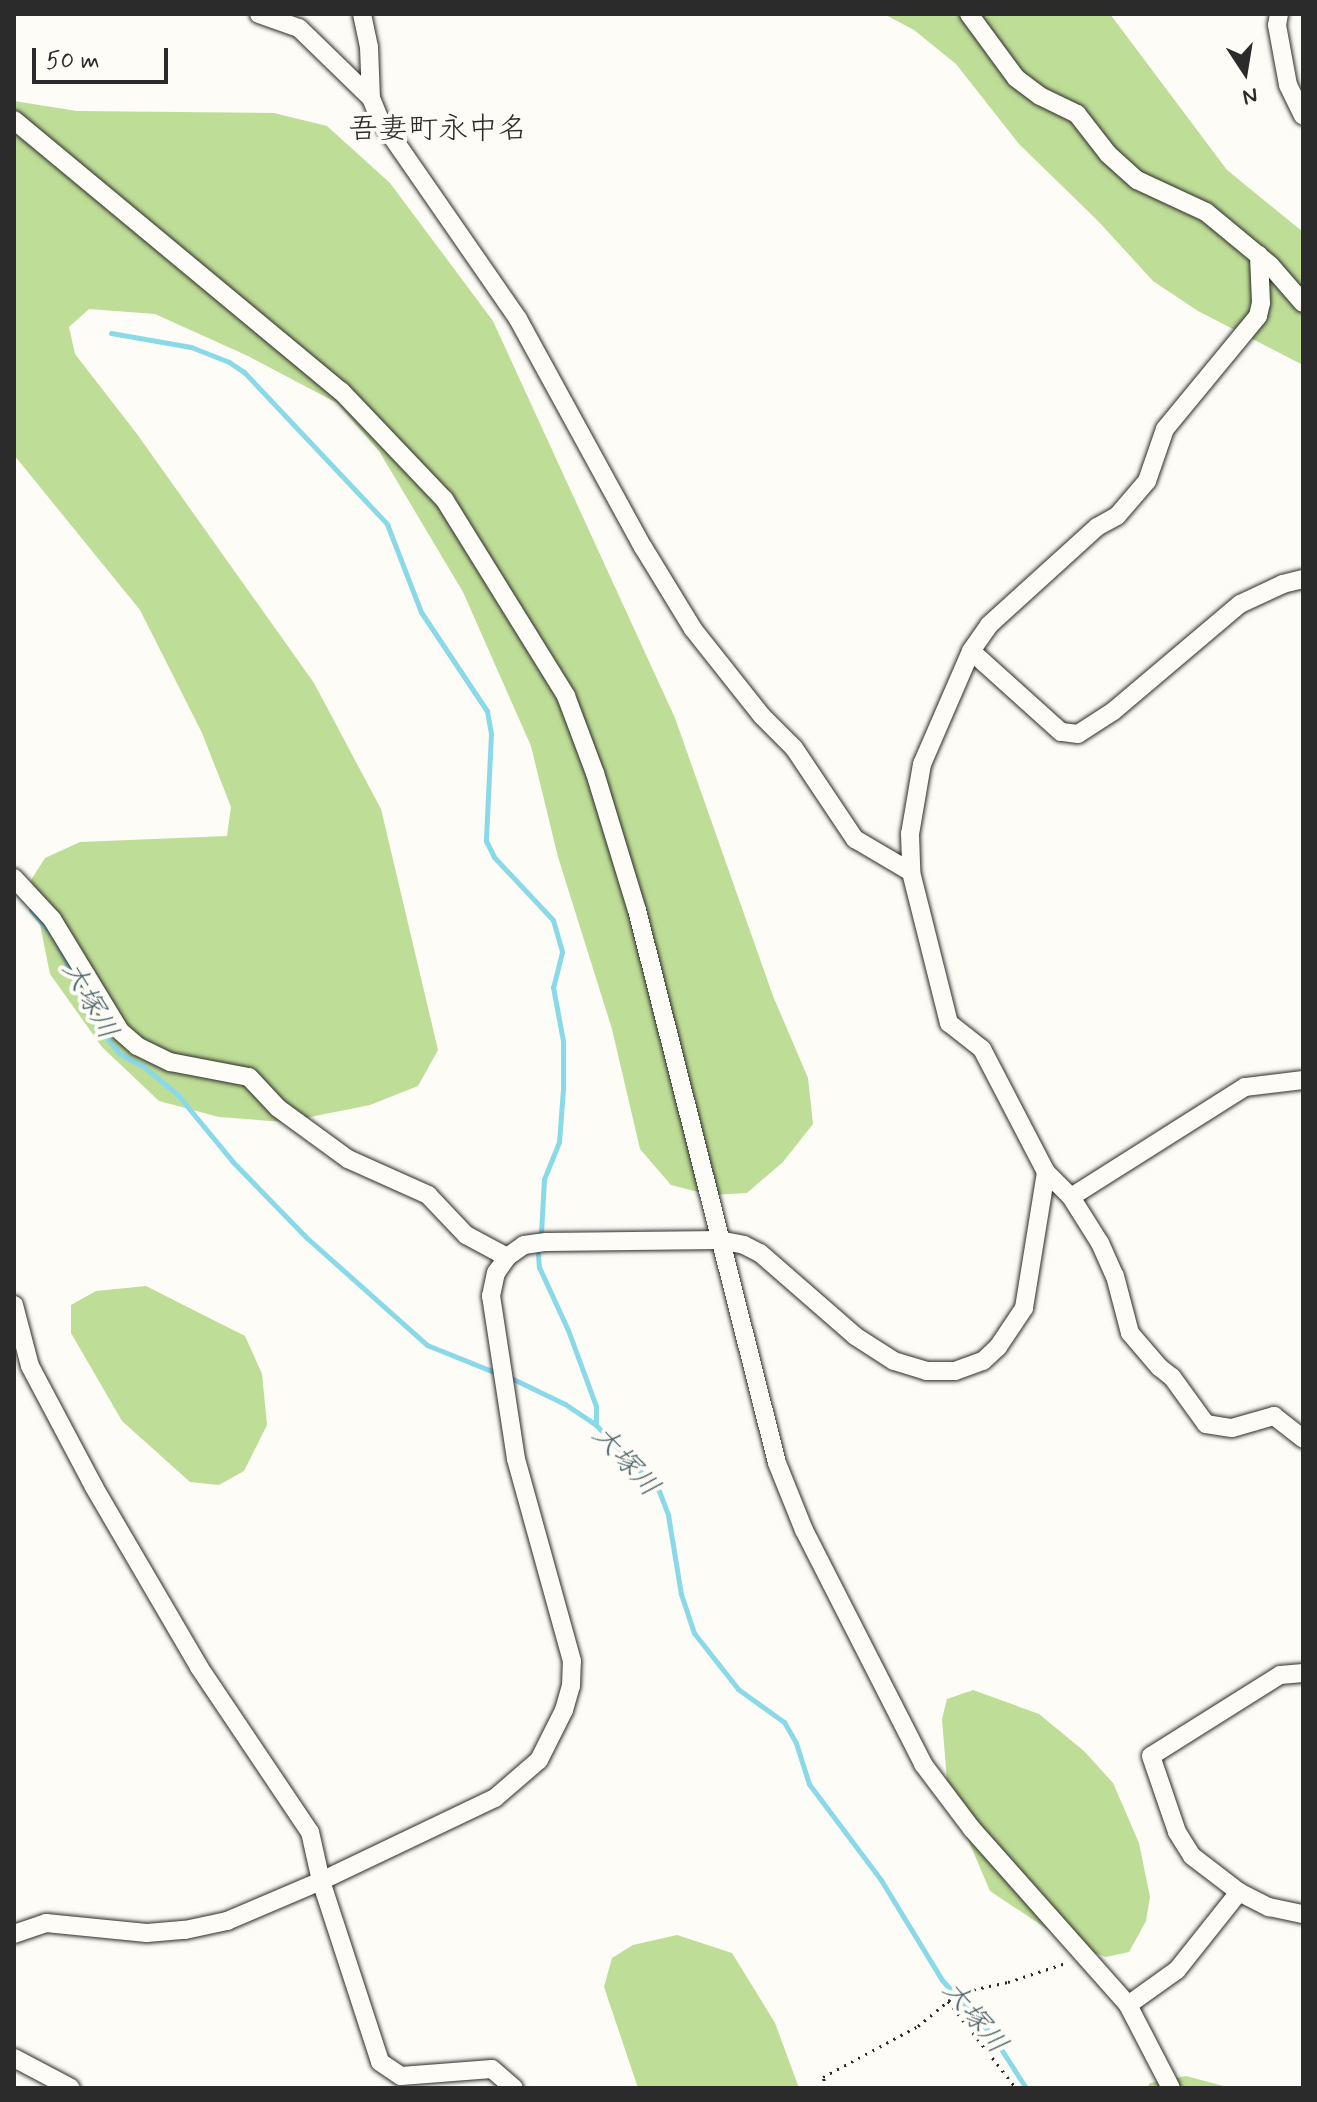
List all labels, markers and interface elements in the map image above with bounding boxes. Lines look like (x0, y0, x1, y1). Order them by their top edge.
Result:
scale bar (36, 32, 172, 82)
north arrow (1205, 32, 1285, 112)
text: 50 m (46, 46, 100, 77)
text: N (1240, 80, 1260, 111)
district label: 吾妻町永中名 (348, 112, 528, 148)
water label: 大塚川 (54, 956, 124, 1046)
water label: 大塚川 (584, 1420, 666, 1504)
water label: 大塚川 (935, 1975, 1013, 2061)

